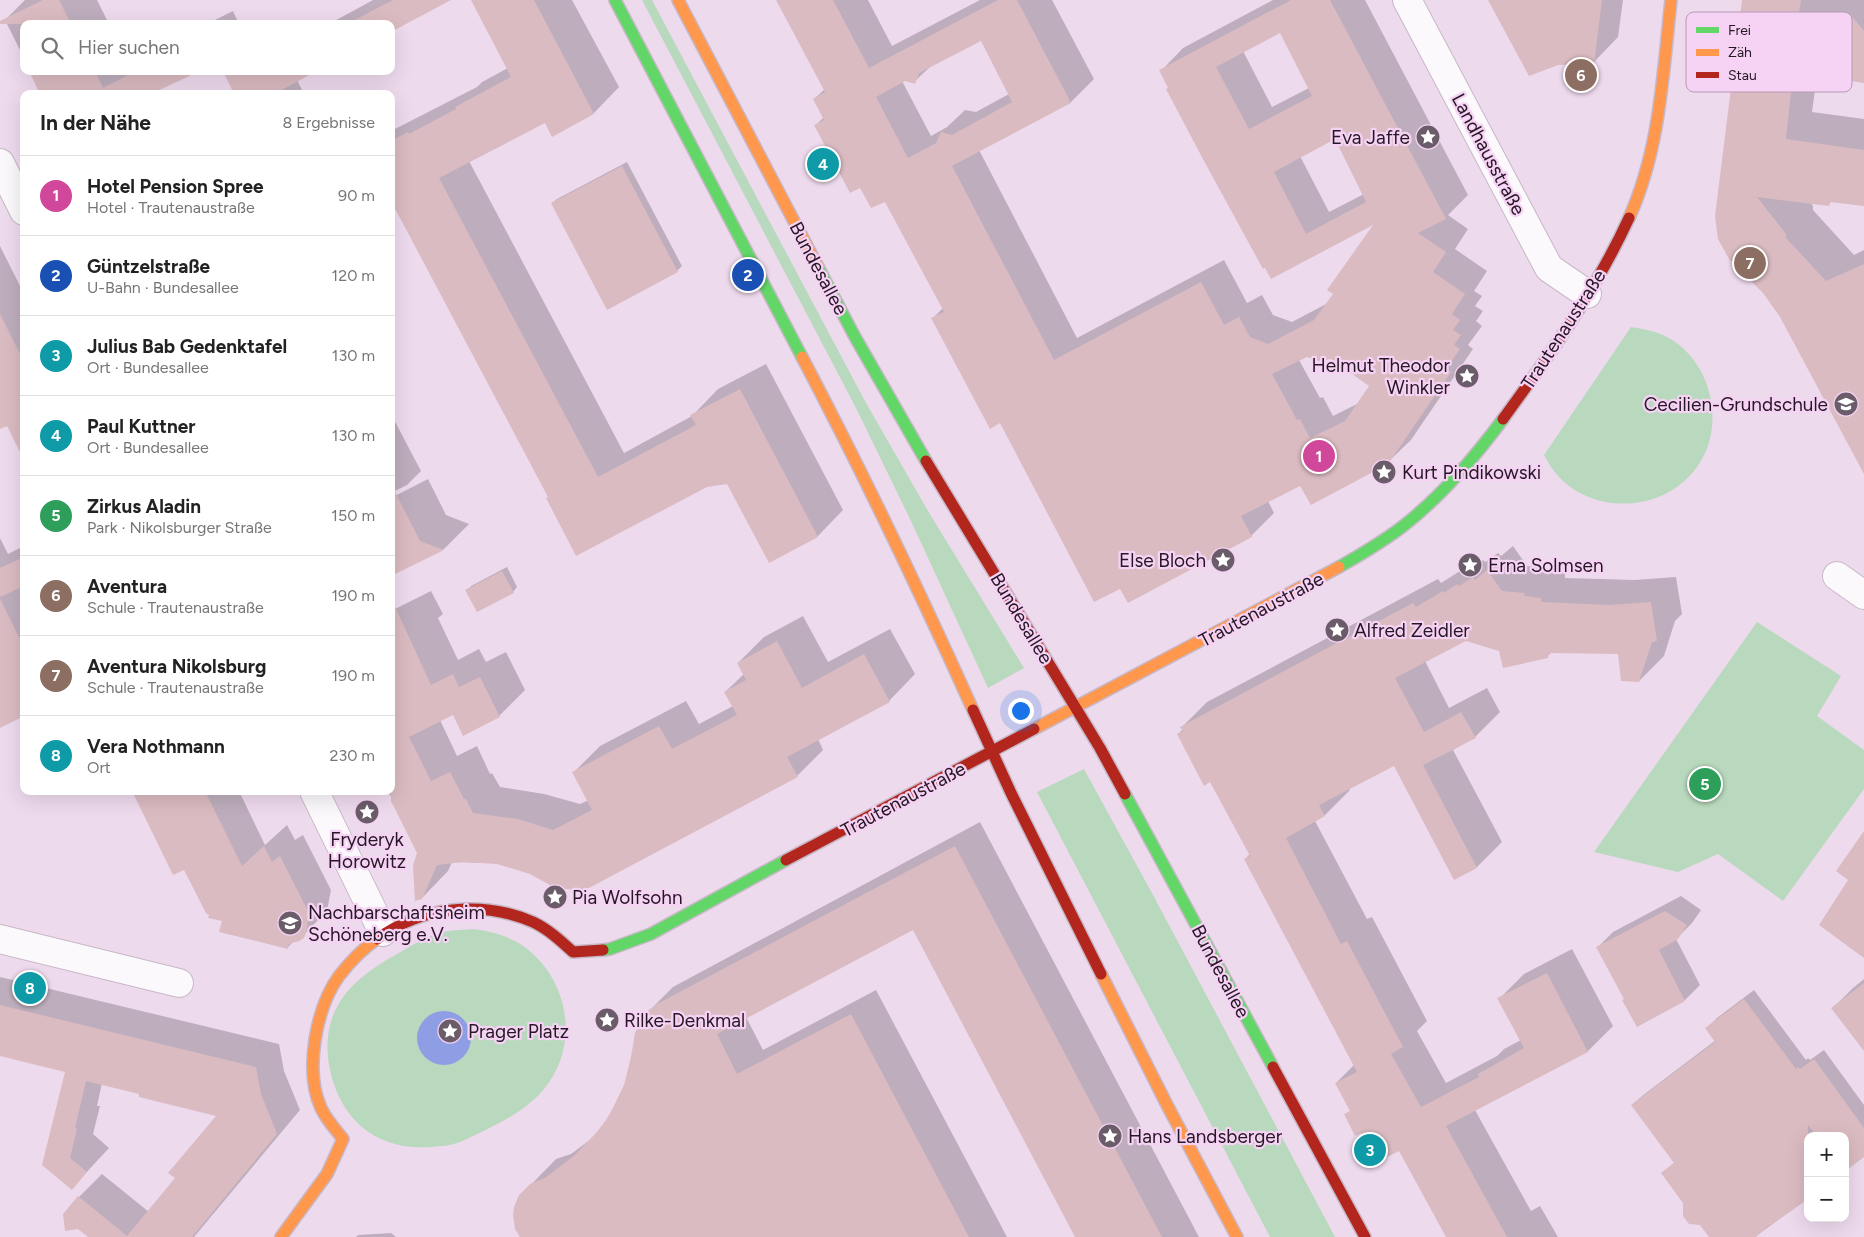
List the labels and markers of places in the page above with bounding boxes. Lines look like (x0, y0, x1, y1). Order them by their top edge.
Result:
pin: 6 (1565, 56, 1597, 94)
place icon: Eva Jaffe (1415, 124, 1441, 150)
place label: Eva Jaffe (1331, 126, 1410, 149)
pin: 4 (807, 145, 839, 183)
pin: 7 (1734, 244, 1766, 282)
pin: 2 (732, 256, 764, 294)
place label: Helmut Theodor Winkler (1311, 354, 1451, 399)
place icon: Helmut Theodor Winkler (1454, 363, 1480, 389)
school or university icon: Cecilien-Grundschule (1833, 391, 1859, 417)
place label: Cecilien-Grundschule (1644, 393, 1828, 416)
pin: 1 (1303, 437, 1335, 475)
place icon: Kurt Pindikowski (1371, 459, 1397, 485)
place label: Kurt Pindikowski (1402, 461, 1541, 484)
place icon: Else Bloch (1210, 547, 1236, 573)
place label: Else Bloch (1119, 549, 1206, 572)
place icon: Erna Solmsen (1457, 552, 1483, 578)
place label: Erna Solmsen (1488, 554, 1604, 577)
place icon: Alfred Zeidler (1324, 617, 1350, 643)
place label: Alfred Zeidler (1354, 619, 1470, 642)
pin: 5 (1689, 765, 1721, 803)
place icon: Fryderyk Horowitz (354, 799, 380, 825)
place label: Fryderyk Horowitz (328, 828, 406, 873)
place icon: Pia Wolfsohn (542, 884, 568, 910)
place label: Pia Wolfsohn (572, 886, 683, 909)
place label: Nachbarschaftsheim Schöneberg e.V. (308, 901, 485, 946)
school or university icon: Nachbarschaftsheim Schöneberg e.V. (277, 910, 303, 936)
pin: 8 (14, 969, 46, 1007)
place icon: Rilke-Denkmal (594, 1007, 620, 1033)
place label: Rilke-Denkmal (624, 1009, 745, 1032)
place icon: Prager Platz (437, 1018, 463, 1044)
place label: Prager Platz (468, 1020, 569, 1043)
place icon: Hans Landsberger (1097, 1123, 1123, 1149)
place label: Hans Landsberger (1128, 1125, 1283, 1148)
pin: 3 (1354, 1131, 1386, 1169)

